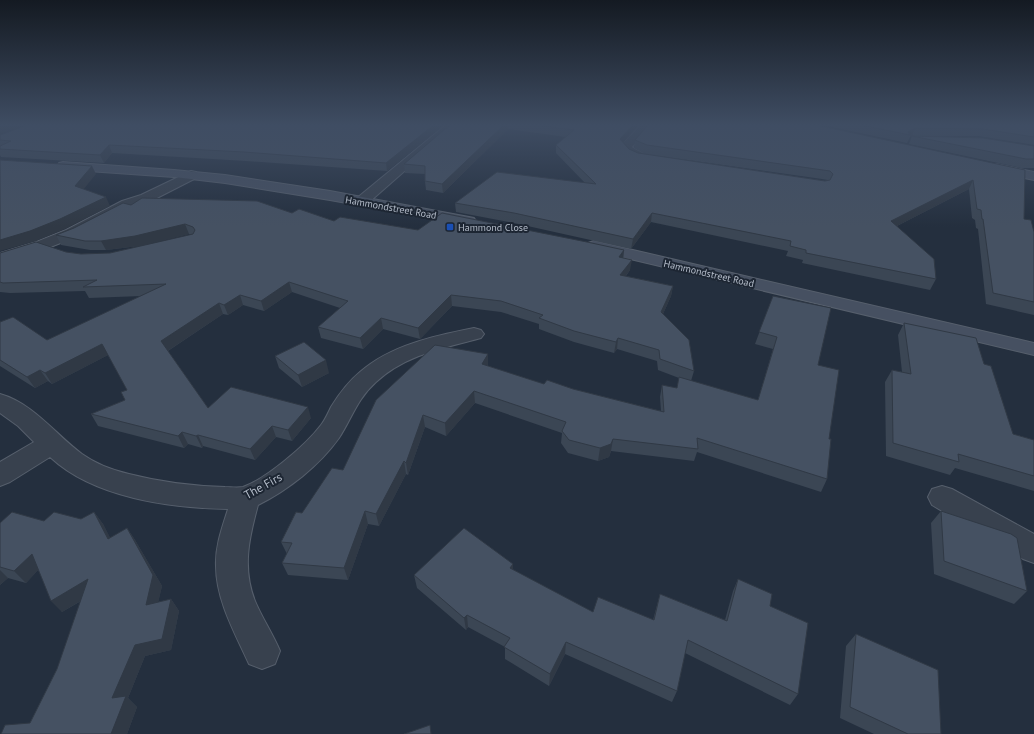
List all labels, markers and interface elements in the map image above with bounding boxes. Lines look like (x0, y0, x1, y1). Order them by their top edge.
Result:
street label: Hammondstreet Road (344, 193, 438, 222)
place label: Hammond Close (458, 221, 528, 234)
marker: Hammond Close (445, 222, 455, 232)
street label: Hammondstreet Road (662, 257, 755, 290)
street label: The Firs (241, 469, 284, 502)

